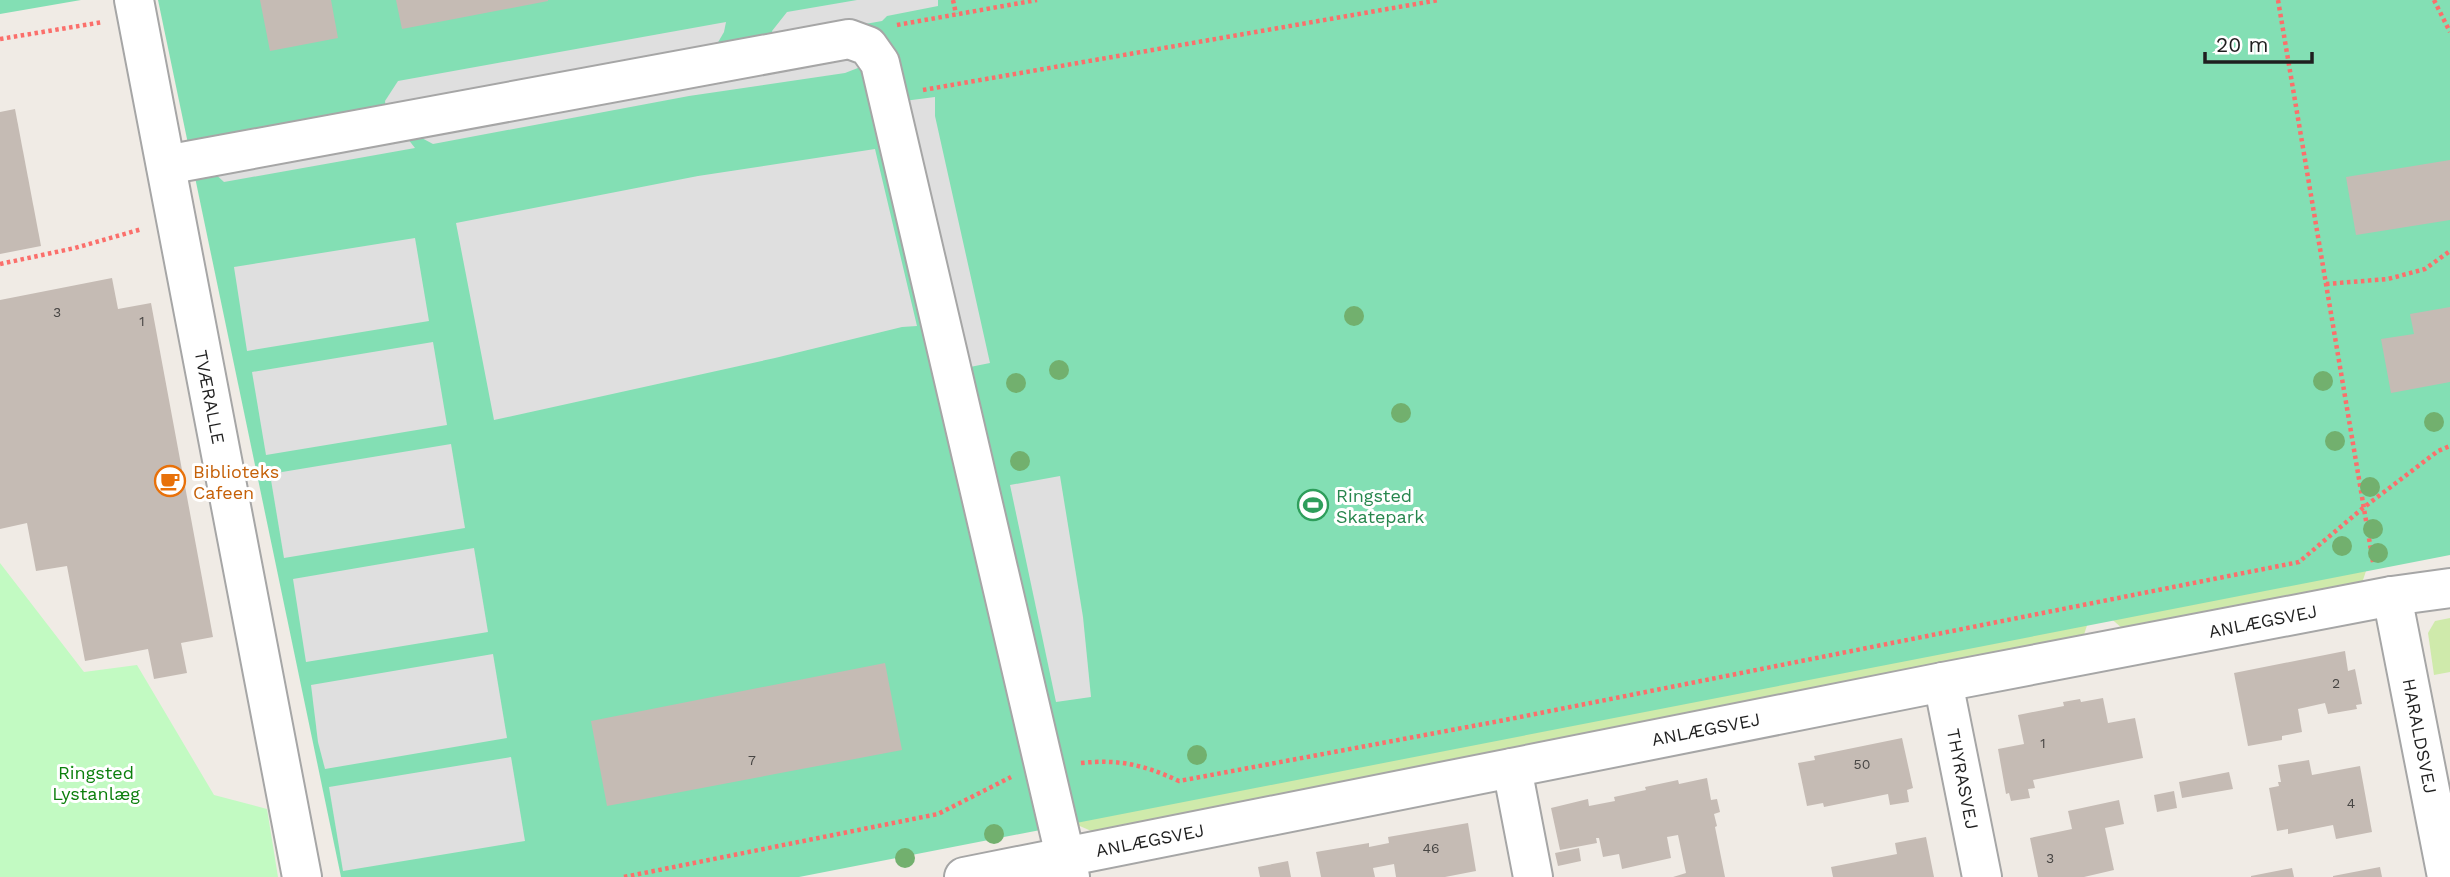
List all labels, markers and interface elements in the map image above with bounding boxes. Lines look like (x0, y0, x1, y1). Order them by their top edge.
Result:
scale bar (2205, 21, 2312, 65)
text: 20 m (2216, 32, 2268, 57)
house number: 3 (53, 304, 61, 320)
house number: 1 (139, 313, 145, 329)
street label: TVÆRALLE (191, 348, 229, 446)
place label: Biblioteks Cafeen (193, 461, 279, 503)
cafe icon: Biblioteks Cafeen (153, 464, 187, 498)
place label: Ringsted Skatepark (1336, 485, 1424, 527)
sports icon: Ringsted Skatepark (1296, 488, 1330, 522)
street label: ANLÆGSVEJ (2207, 600, 2319, 642)
house number: 2 (2332, 675, 2340, 691)
street label: HARALDSVEJ (2399, 676, 2441, 796)
street label: ANLÆGSVEJ (1650, 708, 1762, 750)
street label: THYRASVEJ (1943, 727, 1983, 831)
house number: 1 (2040, 735, 2046, 751)
house number: 7 (748, 752, 756, 768)
house number: 50 (1854, 756, 1870, 772)
park label: Ringsted Lystanlæg (52, 762, 140, 804)
house number: 4 (2347, 795, 2355, 811)
street label: ANLÆGSVEJ (1094, 819, 1206, 861)
house number: 46 (1422, 840, 1440, 856)
house number: 3 (2046, 850, 2054, 866)

